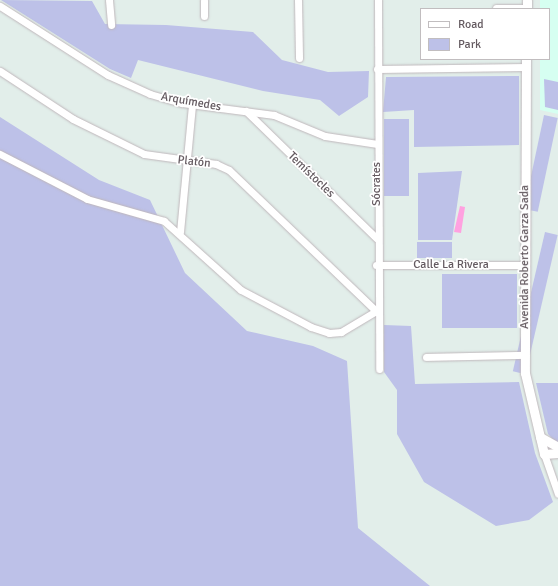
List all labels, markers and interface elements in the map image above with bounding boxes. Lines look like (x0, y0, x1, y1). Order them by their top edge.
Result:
legend (420, 8, 550, 60)
text: Road (458, 17, 484, 32)
text: Park (458, 37, 481, 52)
street label: Arquímedes (160, 90, 222, 114)
street label: Temístocles (285, 149, 337, 201)
street label: Platón (177, 153, 211, 171)
street label: Sócrates (370, 162, 384, 206)
street label: Avenida Roberto Garza Sada (518, 185, 532, 329)
street label: Calle La Rivera (413, 258, 489, 272)

